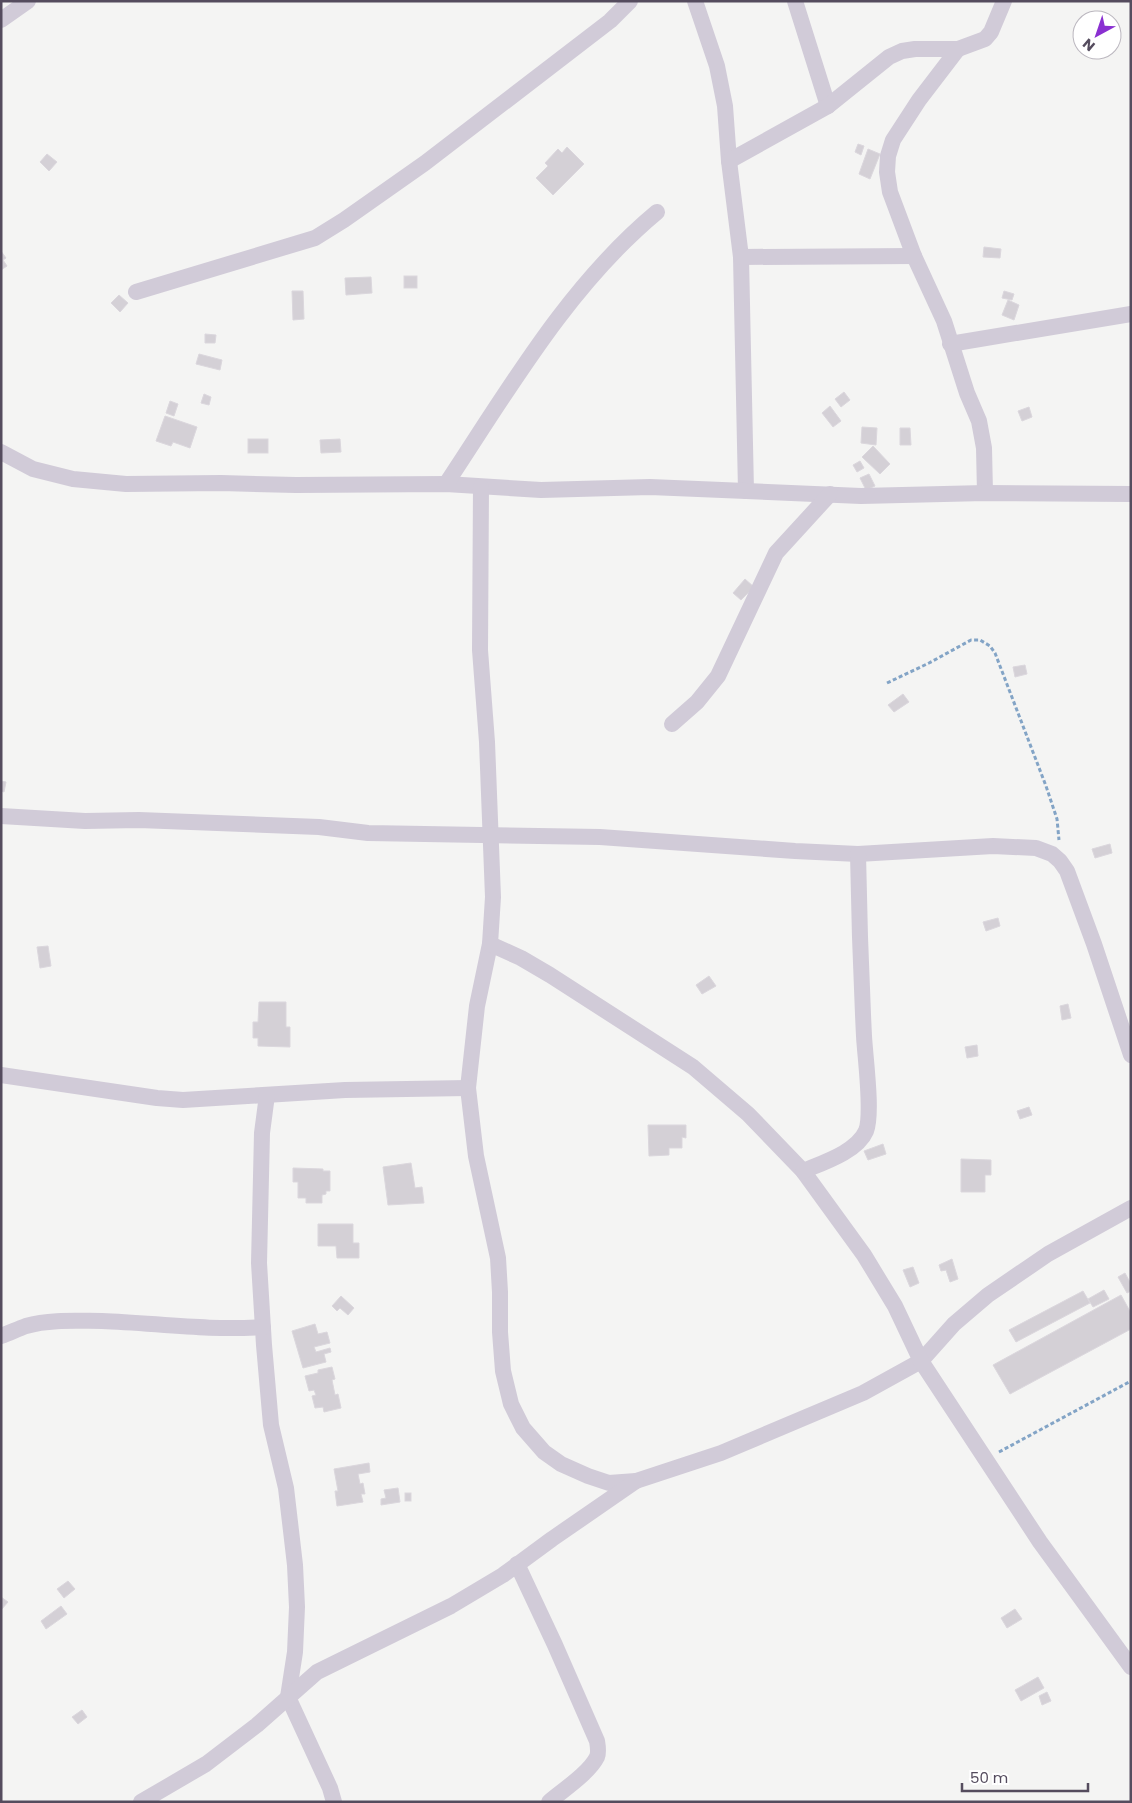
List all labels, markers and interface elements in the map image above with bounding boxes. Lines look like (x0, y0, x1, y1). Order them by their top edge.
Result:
north arrow (1072, 10, 1122, 60)
text: N (1078, 34, 1099, 56)
scale bar (962, 1760, 1088, 1792)
text: 50 m (970, 1767, 1008, 1788)

